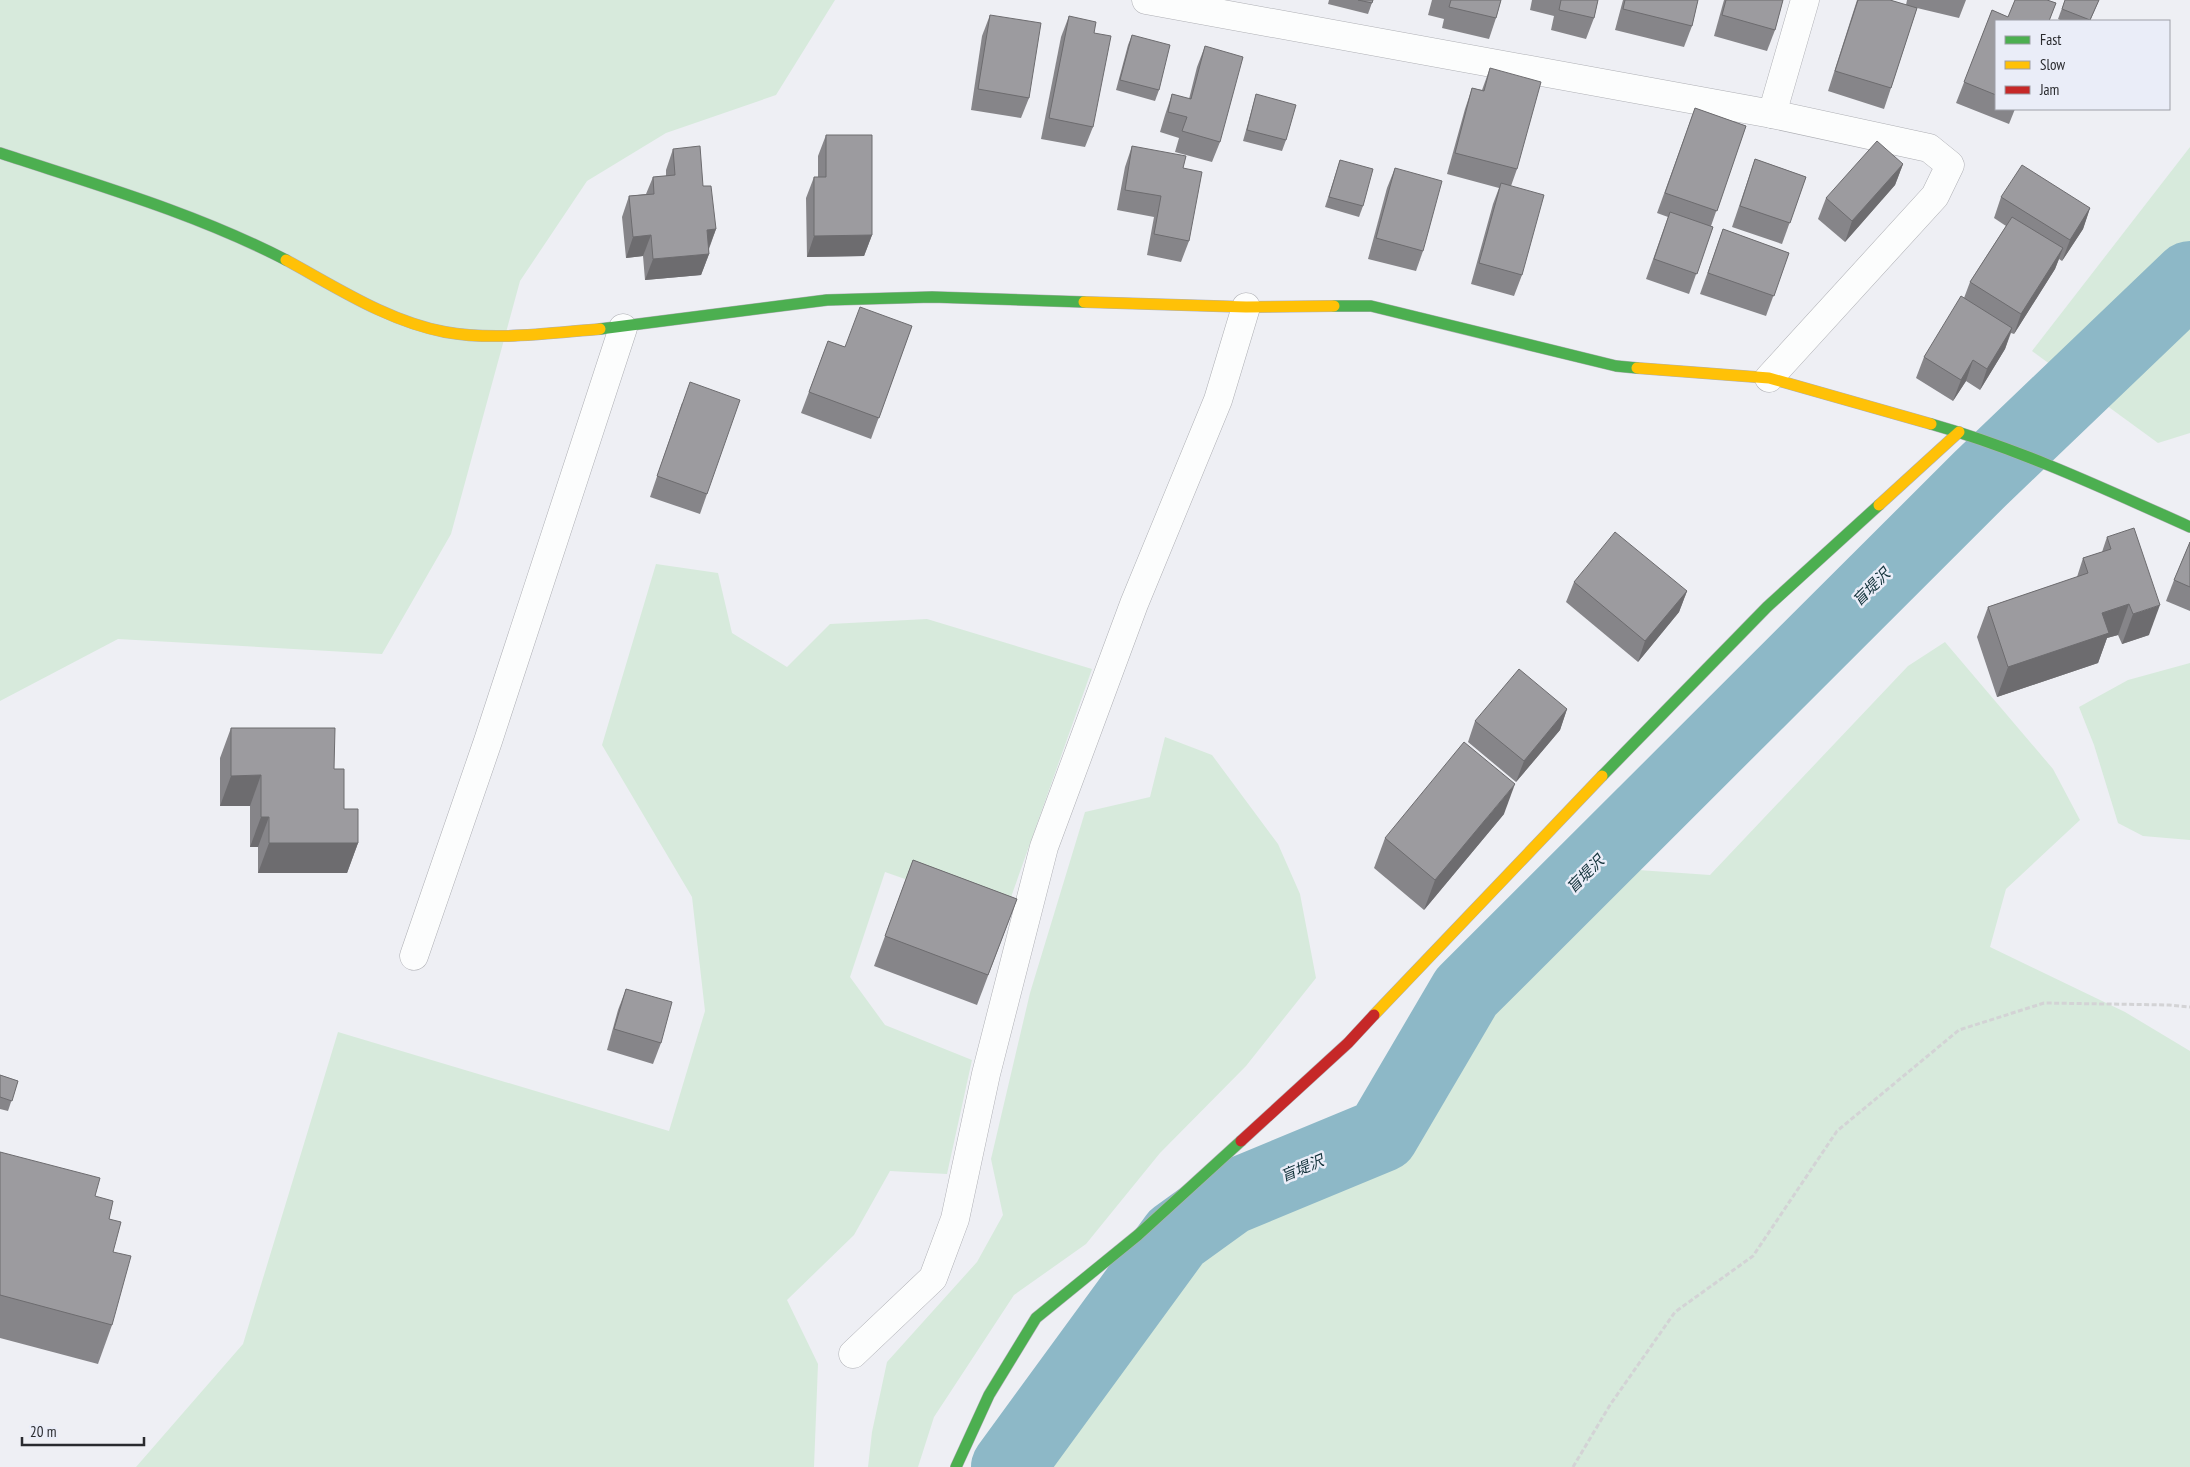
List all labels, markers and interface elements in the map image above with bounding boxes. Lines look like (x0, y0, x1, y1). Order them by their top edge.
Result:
legend (1995, 20, 2170, 110)
text: Fast (2040, 30, 2061, 49)
text: Slow (2040, 55, 2065, 74)
text: Jam (2039, 80, 2059, 99)
water label: 盲堤沢 (1848, 563, 1895, 610)
water label: 盲堤沢 (1562, 850, 1609, 897)
water label: 盲堤沢 (1278, 1150, 1328, 1186)
scale bar (22, 1414, 145, 1446)
text: 20 m (30, 1422, 56, 1441)

